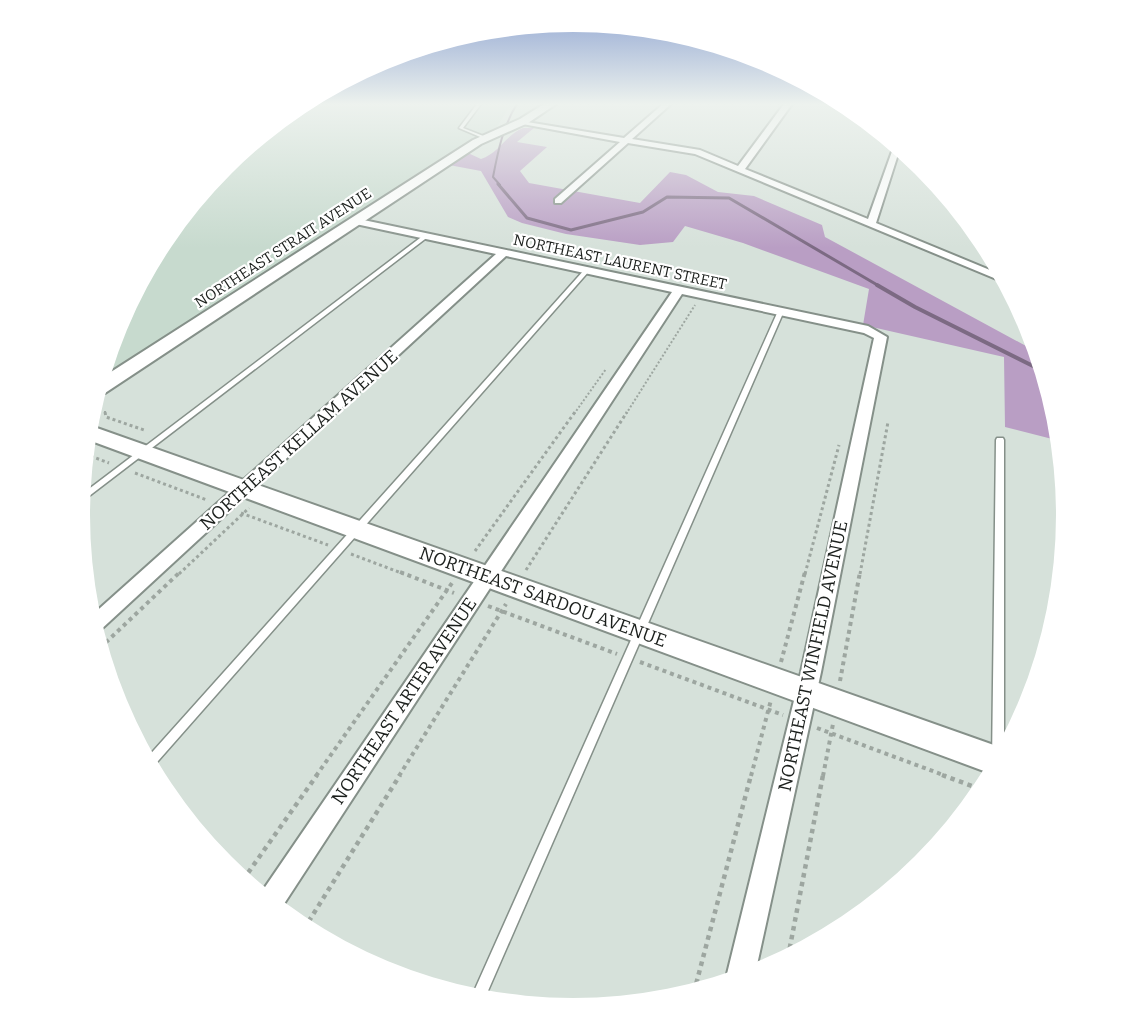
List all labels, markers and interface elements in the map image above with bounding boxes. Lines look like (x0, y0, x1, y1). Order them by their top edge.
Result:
street label: NORTHEAST STRAIT AVENUE (191, 184, 375, 312)
street label: NORTHEAST LAURENT STREET (512, 231, 729, 293)
street label: NORTHEAST KELLAM AVENUE (195, 345, 403, 535)
street label: NORTHEAST WINFIELD AVENUE (774, 519, 852, 793)
street label: NORTHEAST SARDOU AVENUE (416, 542, 670, 652)
street label: NORTHEAST ARTER AVENUE (327, 594, 481, 808)

